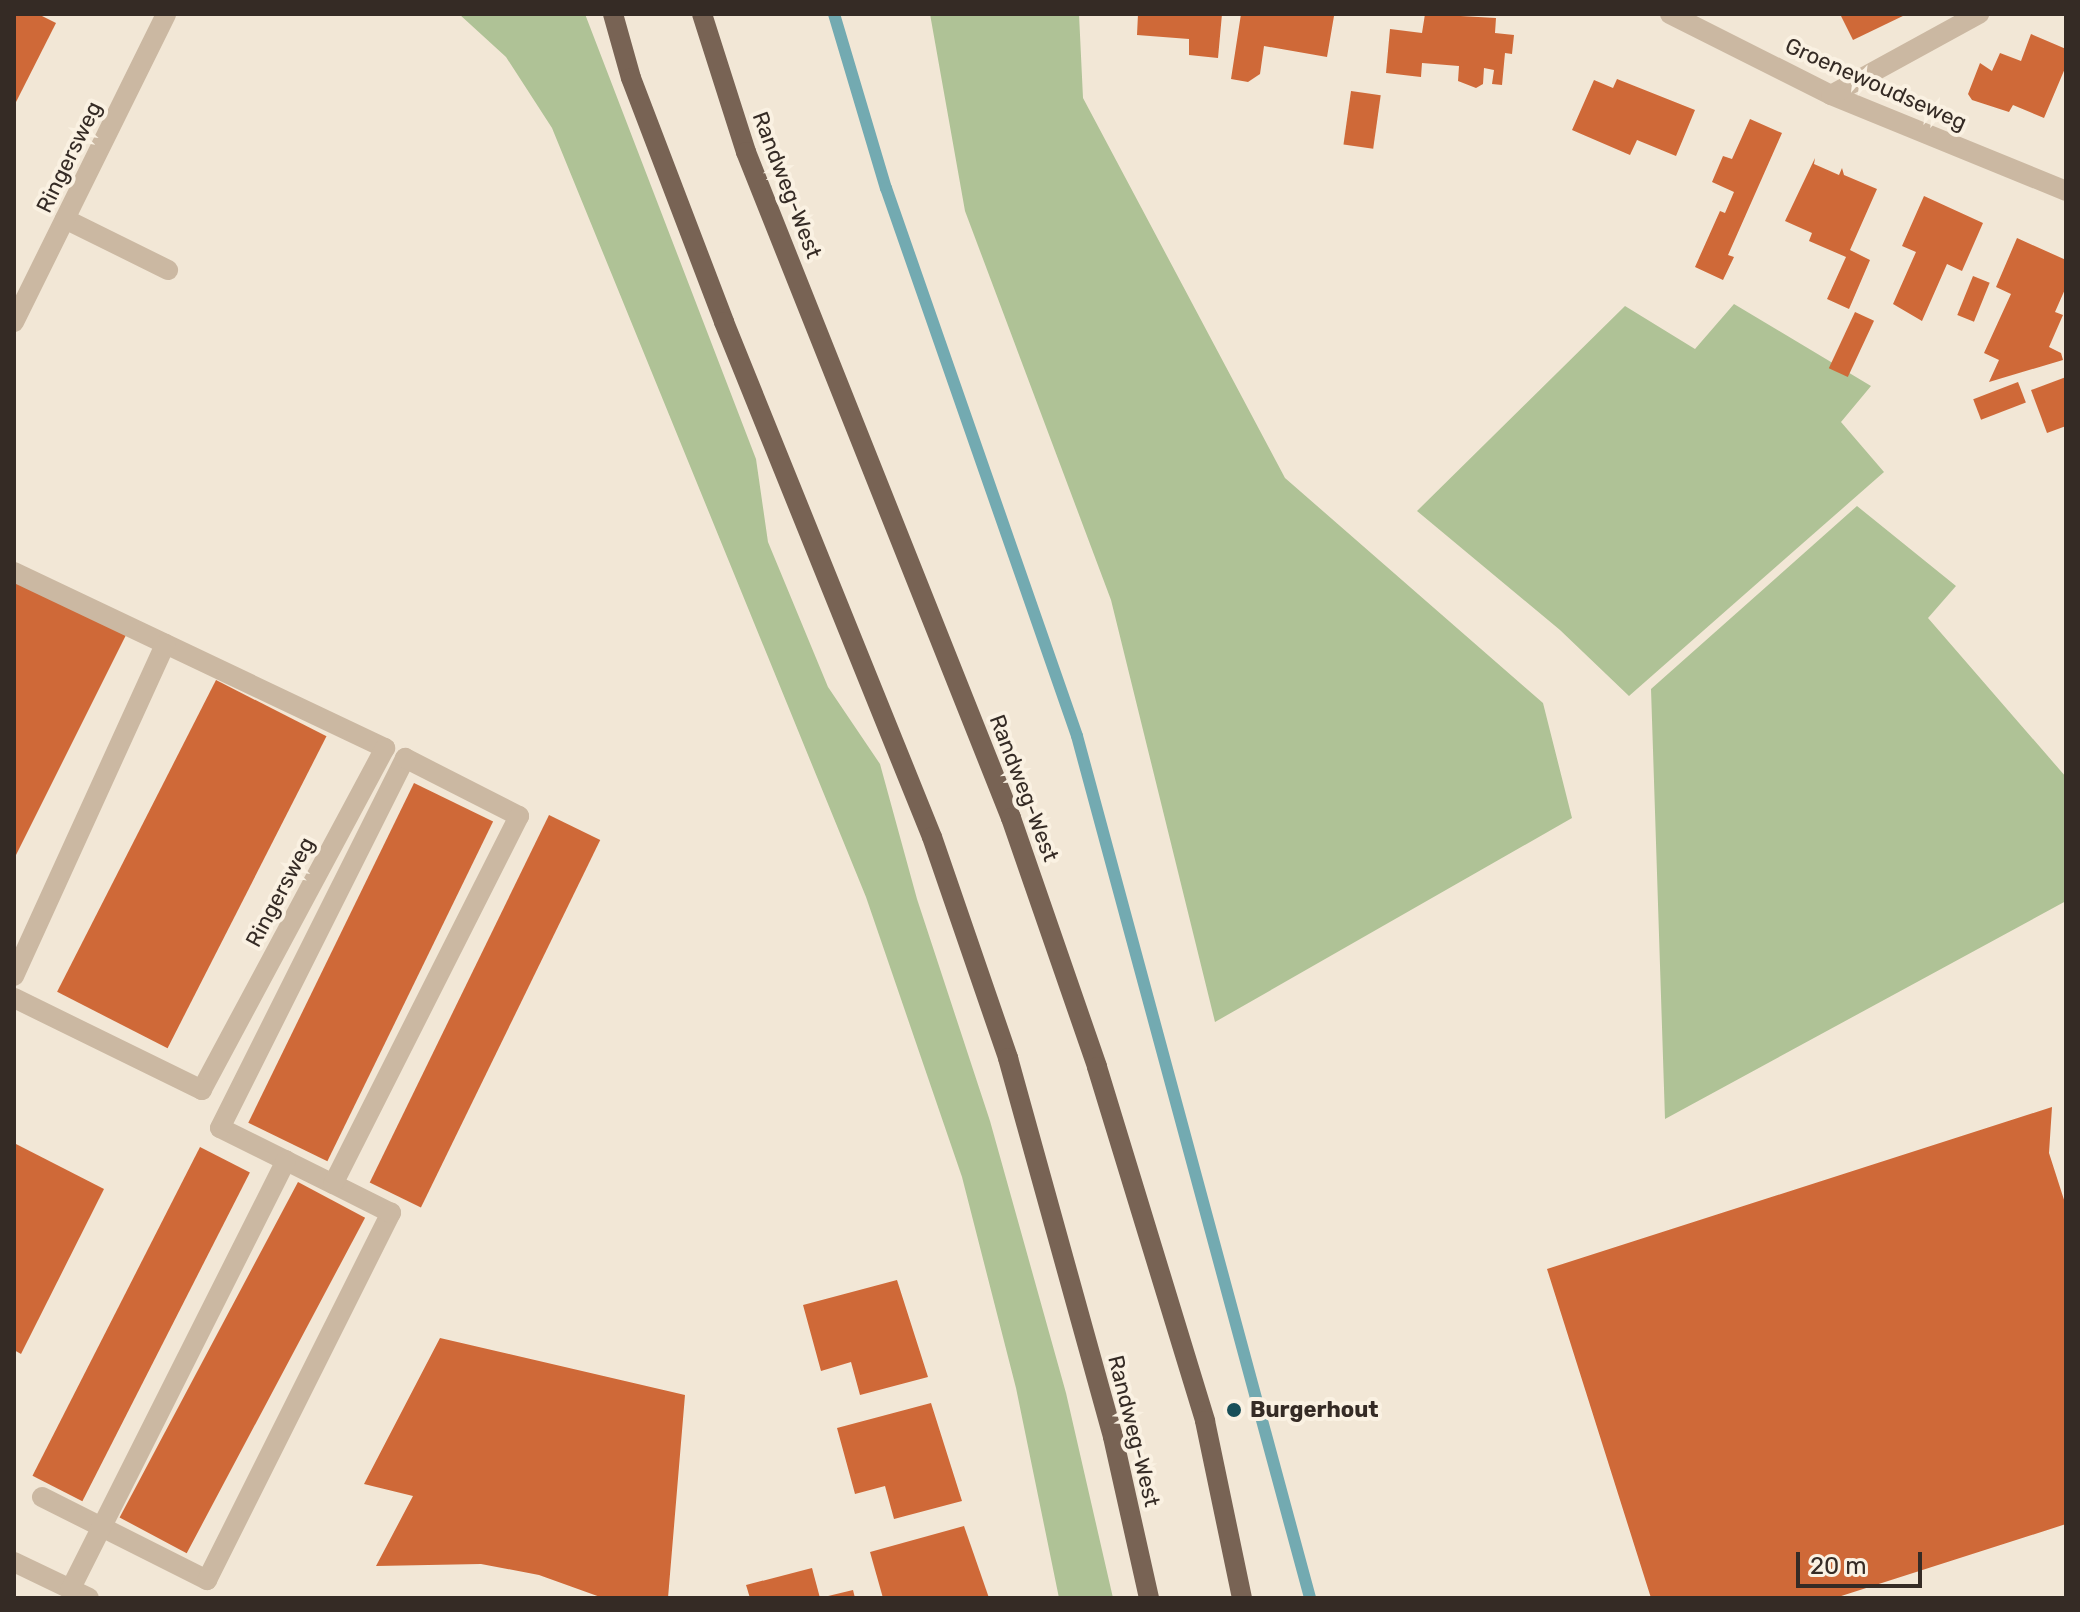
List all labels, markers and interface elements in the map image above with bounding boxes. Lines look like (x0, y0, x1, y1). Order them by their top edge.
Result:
street label: Groenewoudseweg (1781, 32, 1971, 136)
street label: Ringersweg (31, 97, 107, 217)
street label: Randweg-West (747, 108, 827, 262)
street label: Randweg-West (984, 711, 1064, 865)
street label: Ringersweg (240, 833, 320, 951)
street label: Randweg-West (1102, 1352, 1166, 1510)
place label: Burgerhout (1250, 1397, 1379, 1423)
marker: Burgerhout (1225, 1401, 1243, 1419)
scale bar (1800, 1536, 1926, 1586)
text: 20 m (1810, 1552, 1867, 1580)

